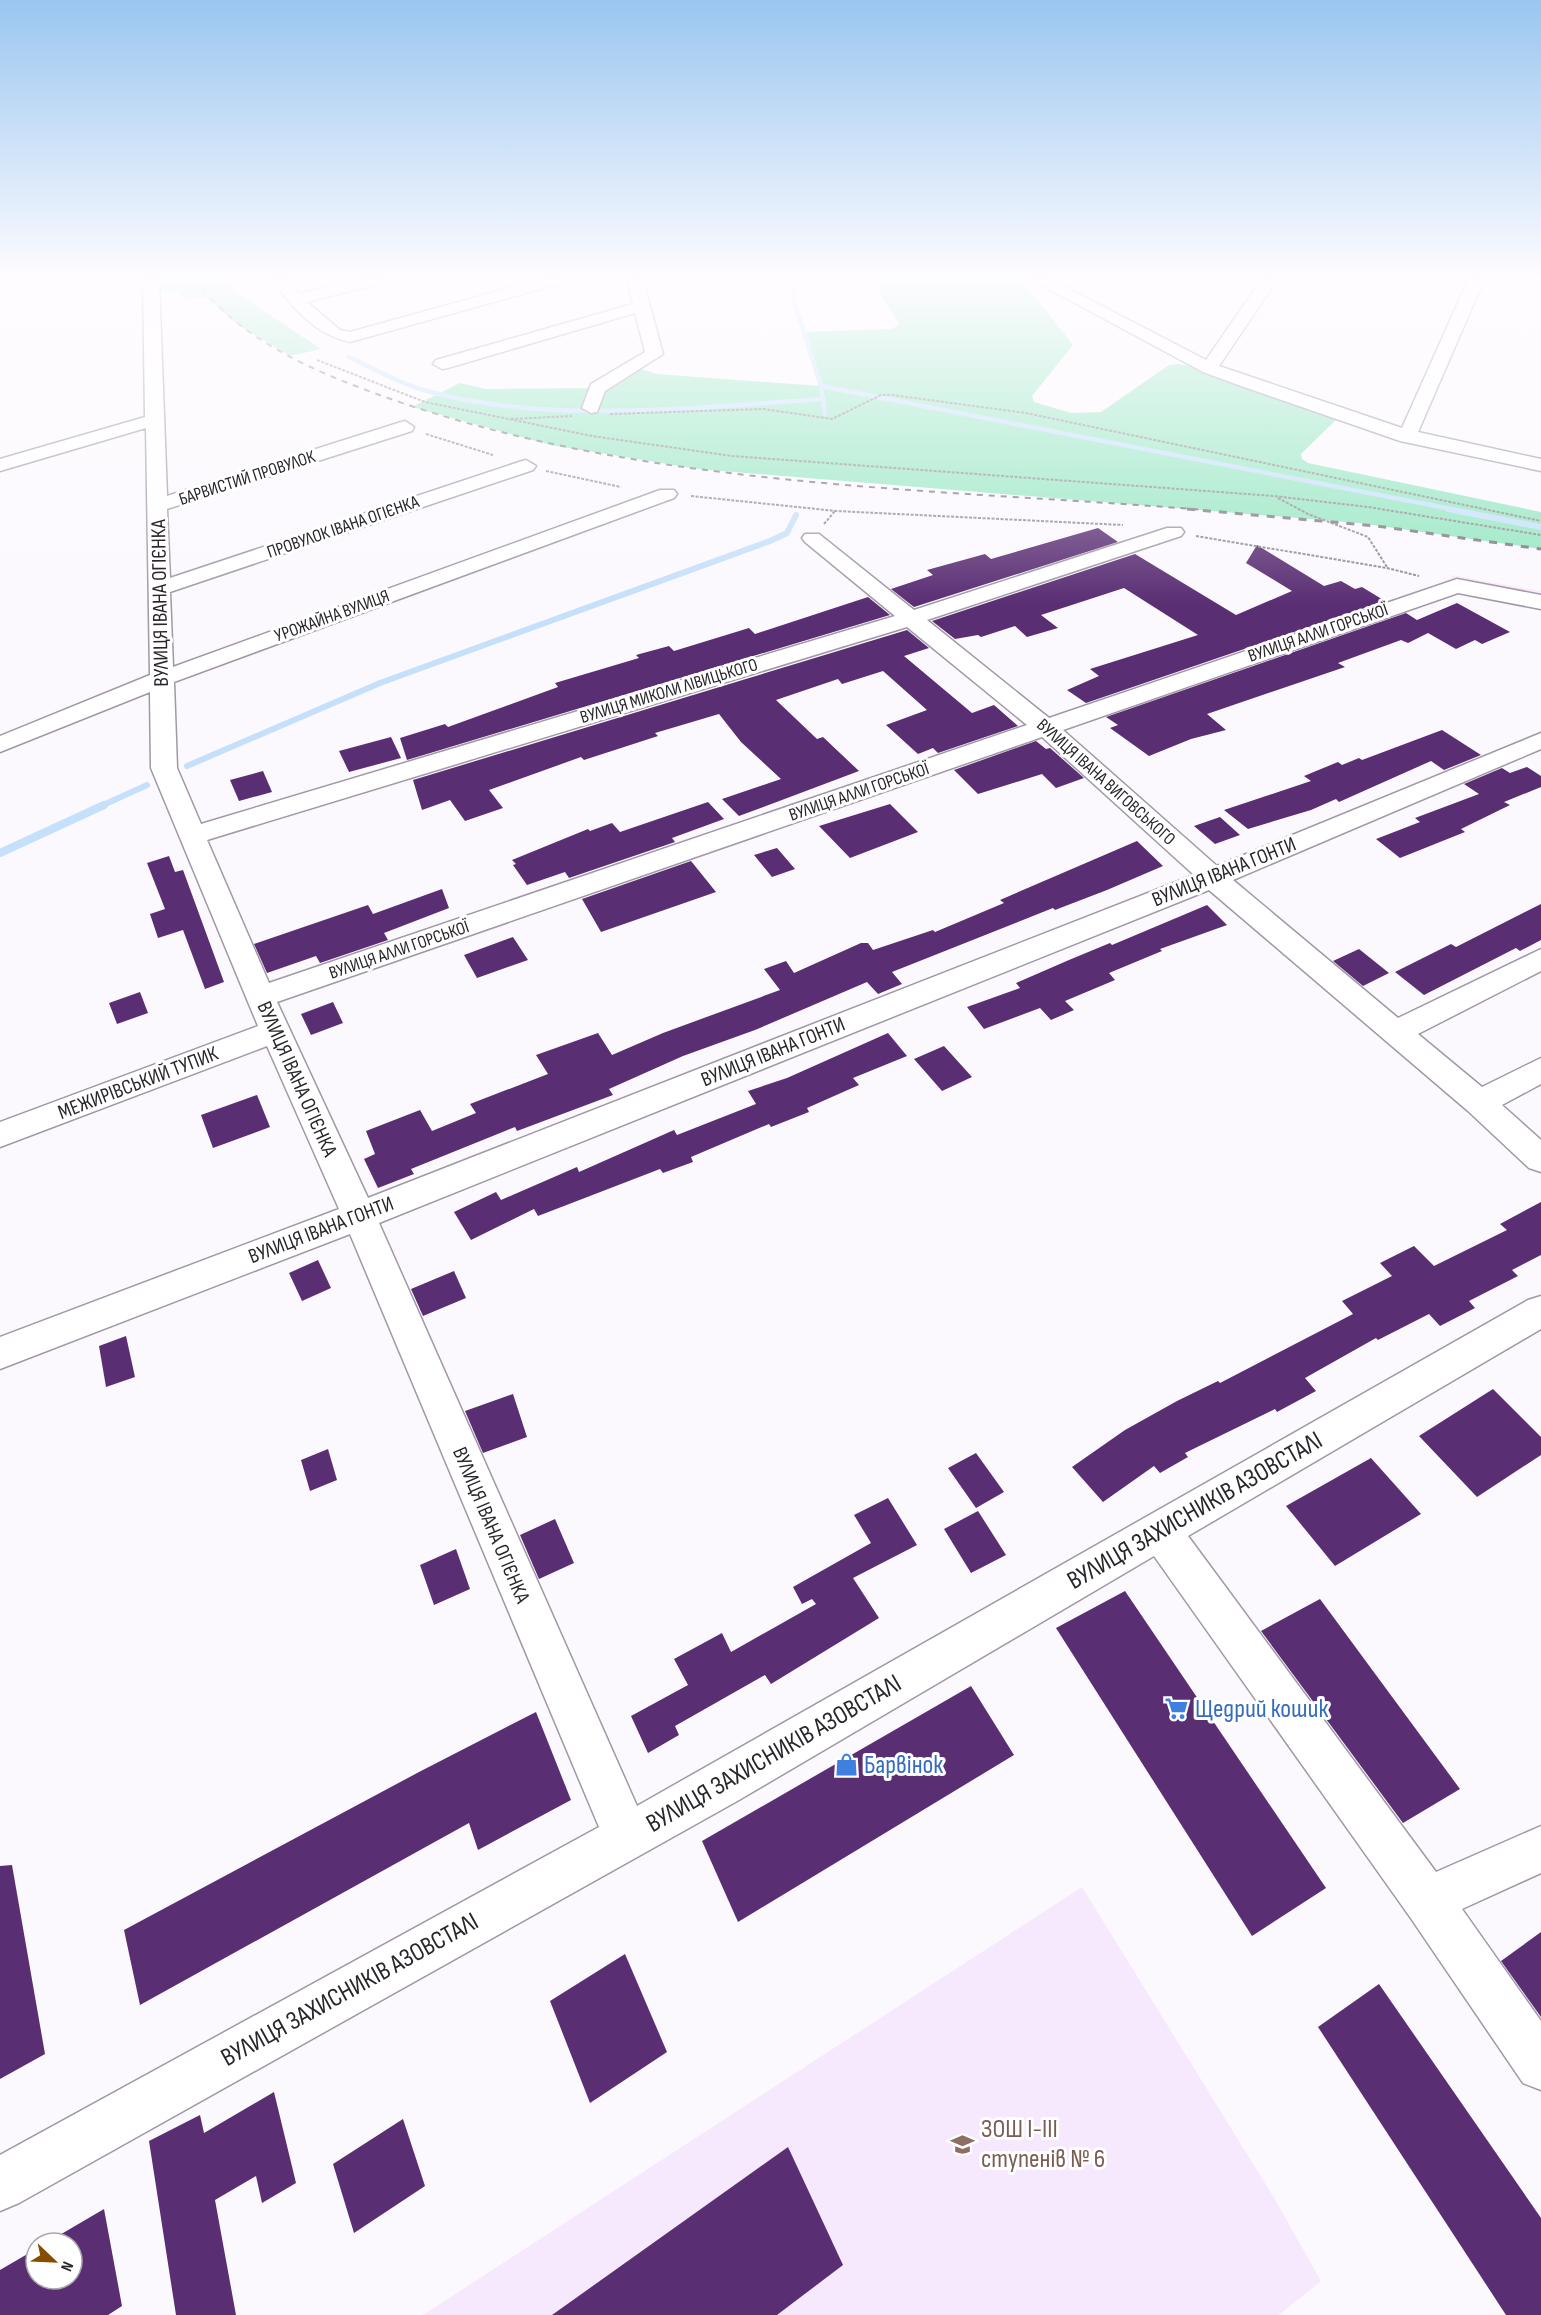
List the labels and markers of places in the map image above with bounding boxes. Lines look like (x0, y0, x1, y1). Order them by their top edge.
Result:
place label: Щедрий кошик (1195, 1694, 1328, 1725)
supermarket icon: Щедрий кошик (1164, 1696, 1190, 1722)
place label: Барвінок (864, 1750, 943, 1781)
shop icon: Барвінок (833, 1752, 859, 1778)
place label: ЗОШ I-III ступенів № 6 (981, 2114, 1105, 2175)
school or university icon: ЗОШ I-III ступенів № 6 (950, 2131, 976, 2157)

